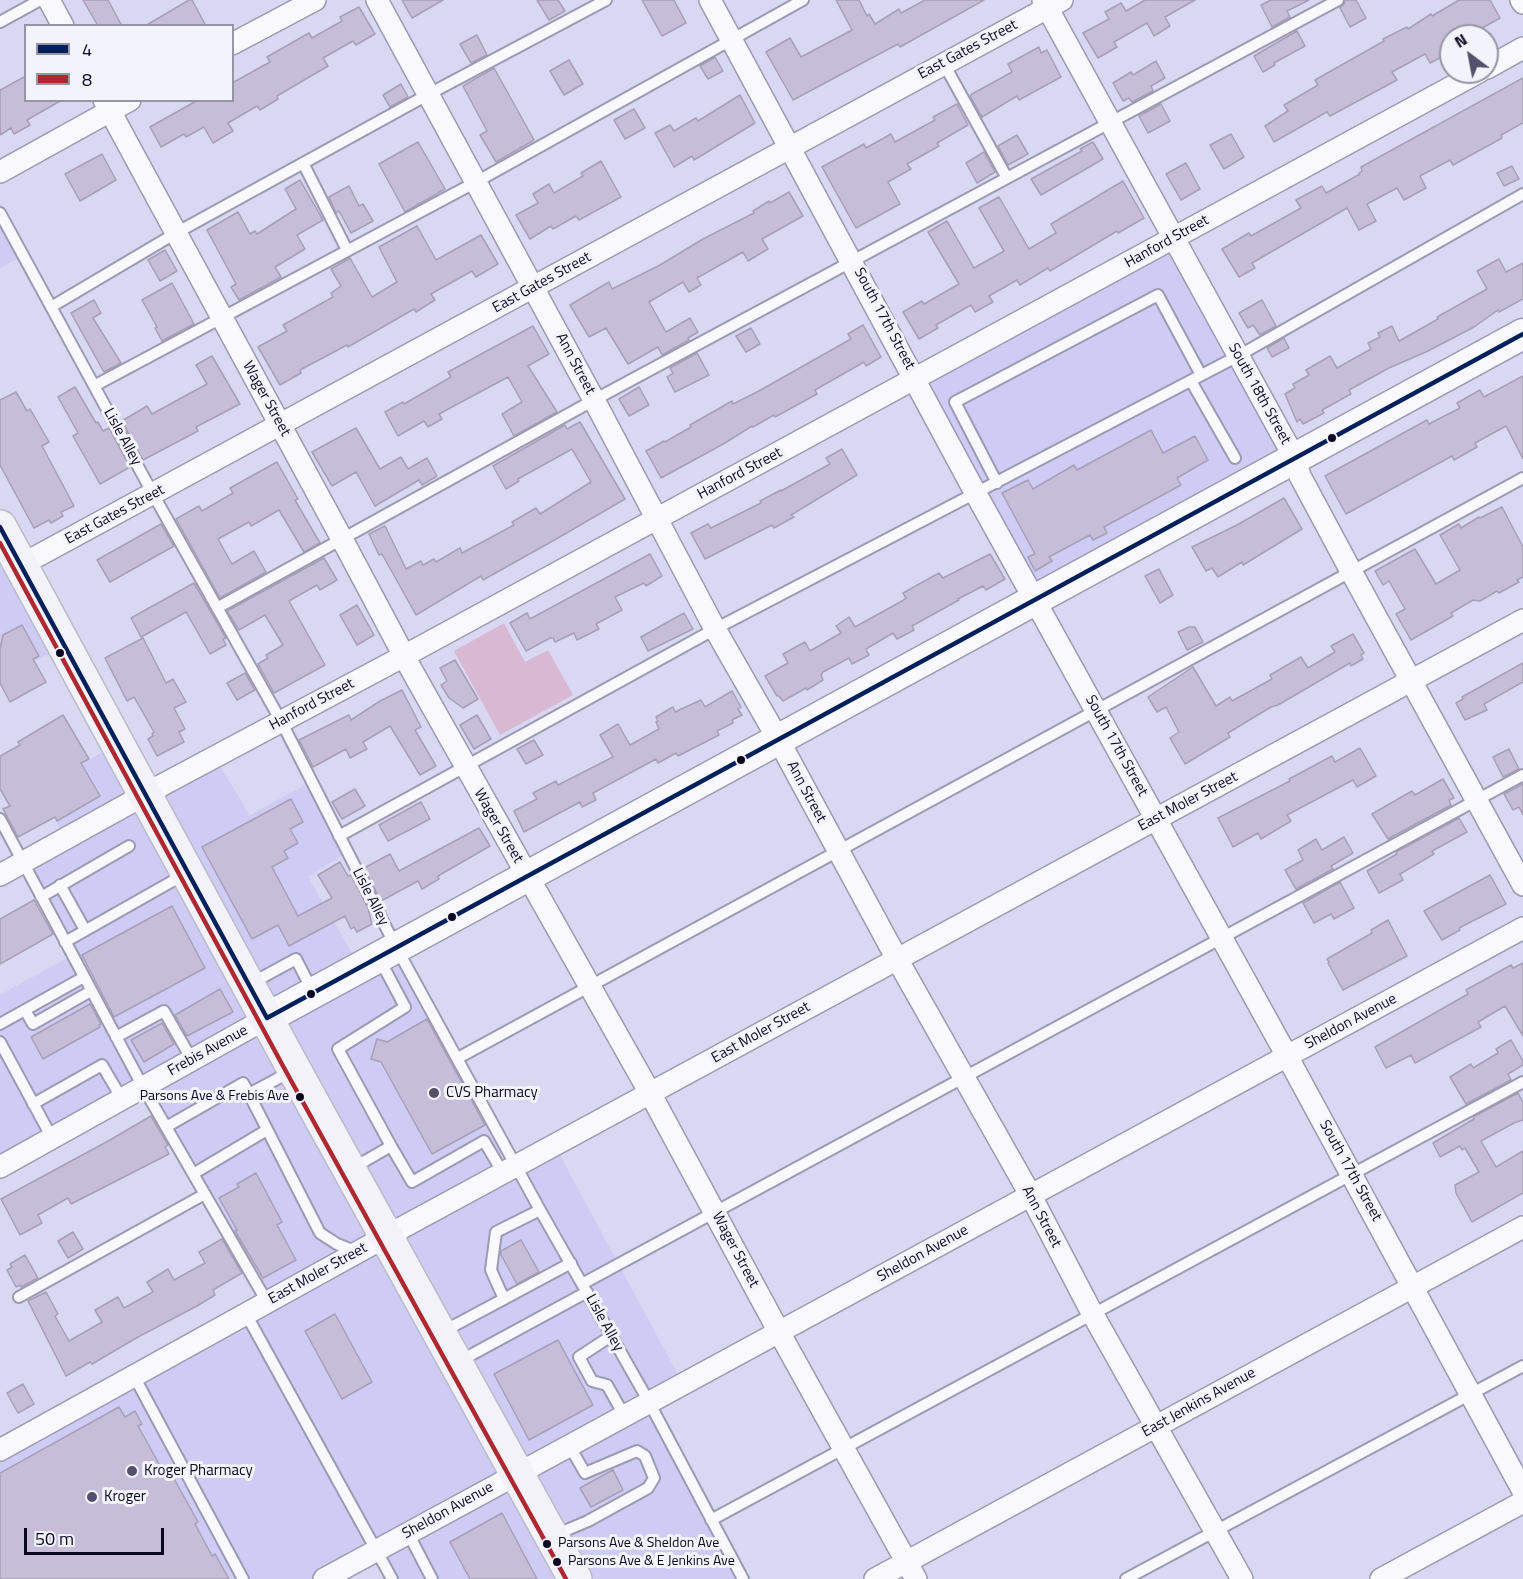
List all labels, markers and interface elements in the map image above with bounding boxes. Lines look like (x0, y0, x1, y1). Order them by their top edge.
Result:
street label: East Gates Street (915, 16, 1021, 84)
legend (24, 24, 234, 102)
north arrow (1439, 24, 1499, 84)
text: N (1449, 27, 1472, 54)
text: 4 (82, 36, 92, 63)
text: 8 (82, 66, 92, 93)
street label: Hanford Street (1122, 212, 1212, 272)
street label: East Gates Street (490, 248, 594, 318)
street label: South 17th Street (850, 265, 918, 373)
street label: Ann Street (551, 330, 599, 398)
street label: South 18th Street (1224, 340, 1294, 448)
street label: Wager Street (238, 358, 294, 440)
street label: Lisle Alley (99, 405, 145, 469)
unlabelled marker (1326, 432, 1338, 444)
street label: Hanford Street (695, 444, 785, 504)
street label: East Gates Street (62, 481, 168, 549)
unlabelled marker (54, 647, 66, 659)
street label: Hanford Street (267, 675, 357, 735)
street label: South 17th Street (1081, 692, 1151, 800)
unlabelled marker (735, 754, 747, 766)
street label: Ann Street (782, 758, 830, 826)
street label: East Moler Street (1135, 768, 1241, 836)
street label: Wager Street (469, 786, 527, 866)
street label: Lisle Alley (348, 865, 392, 929)
unlabelled marker (446, 911, 458, 923)
unlabelled marker (305, 988, 317, 1000)
street label: Sheldon Avenue (1302, 990, 1400, 1054)
street label: East Moler Street (709, 998, 813, 1068)
street label: Frebis Avenue (165, 1022, 251, 1080)
place label: CVS Pharmacy (446, 1084, 538, 1102)
marker: CVS Pharmacy (427, 1086, 441, 1100)
place label: Parsons Ave & Frebis Ave (140, 1089, 289, 1105)
marker: Parsons Ave & Frebis Ave (294, 1091, 306, 1103)
street label: South 17th Street (1315, 1117, 1385, 1225)
street label: Ann Street (1017, 1183, 1065, 1251)
street label: Wager Street (708, 1209, 762, 1291)
street label: Sheldon Avenue (874, 1222, 972, 1286)
street label: East Moler Street (266, 1239, 370, 1309)
street label: Lisle Alley (581, 1291, 627, 1355)
street label: East Jenkins Avenue (1139, 1364, 1259, 1442)
place label: Kroger Pharmacy (144, 1462, 253, 1480)
marker: Kroger Pharmacy (125, 1464, 139, 1478)
street label: Sheldon Avenue (399, 1479, 497, 1543)
place label: Kroger (104, 1488, 146, 1506)
marker: Kroger (85, 1490, 99, 1504)
scale bar (27, 1516, 166, 1554)
text: 50 m (35, 1525, 74, 1552)
place label: Parsons Ave & Sheldon Ave (558, 1536, 719, 1552)
marker: Parsons Ave & Sheldon Ave (541, 1538, 553, 1550)
place label: Parsons Ave & E Jenkins Ave (568, 1554, 735, 1570)
marker: Parsons Ave & E Jenkins Ave (551, 1556, 563, 1568)

